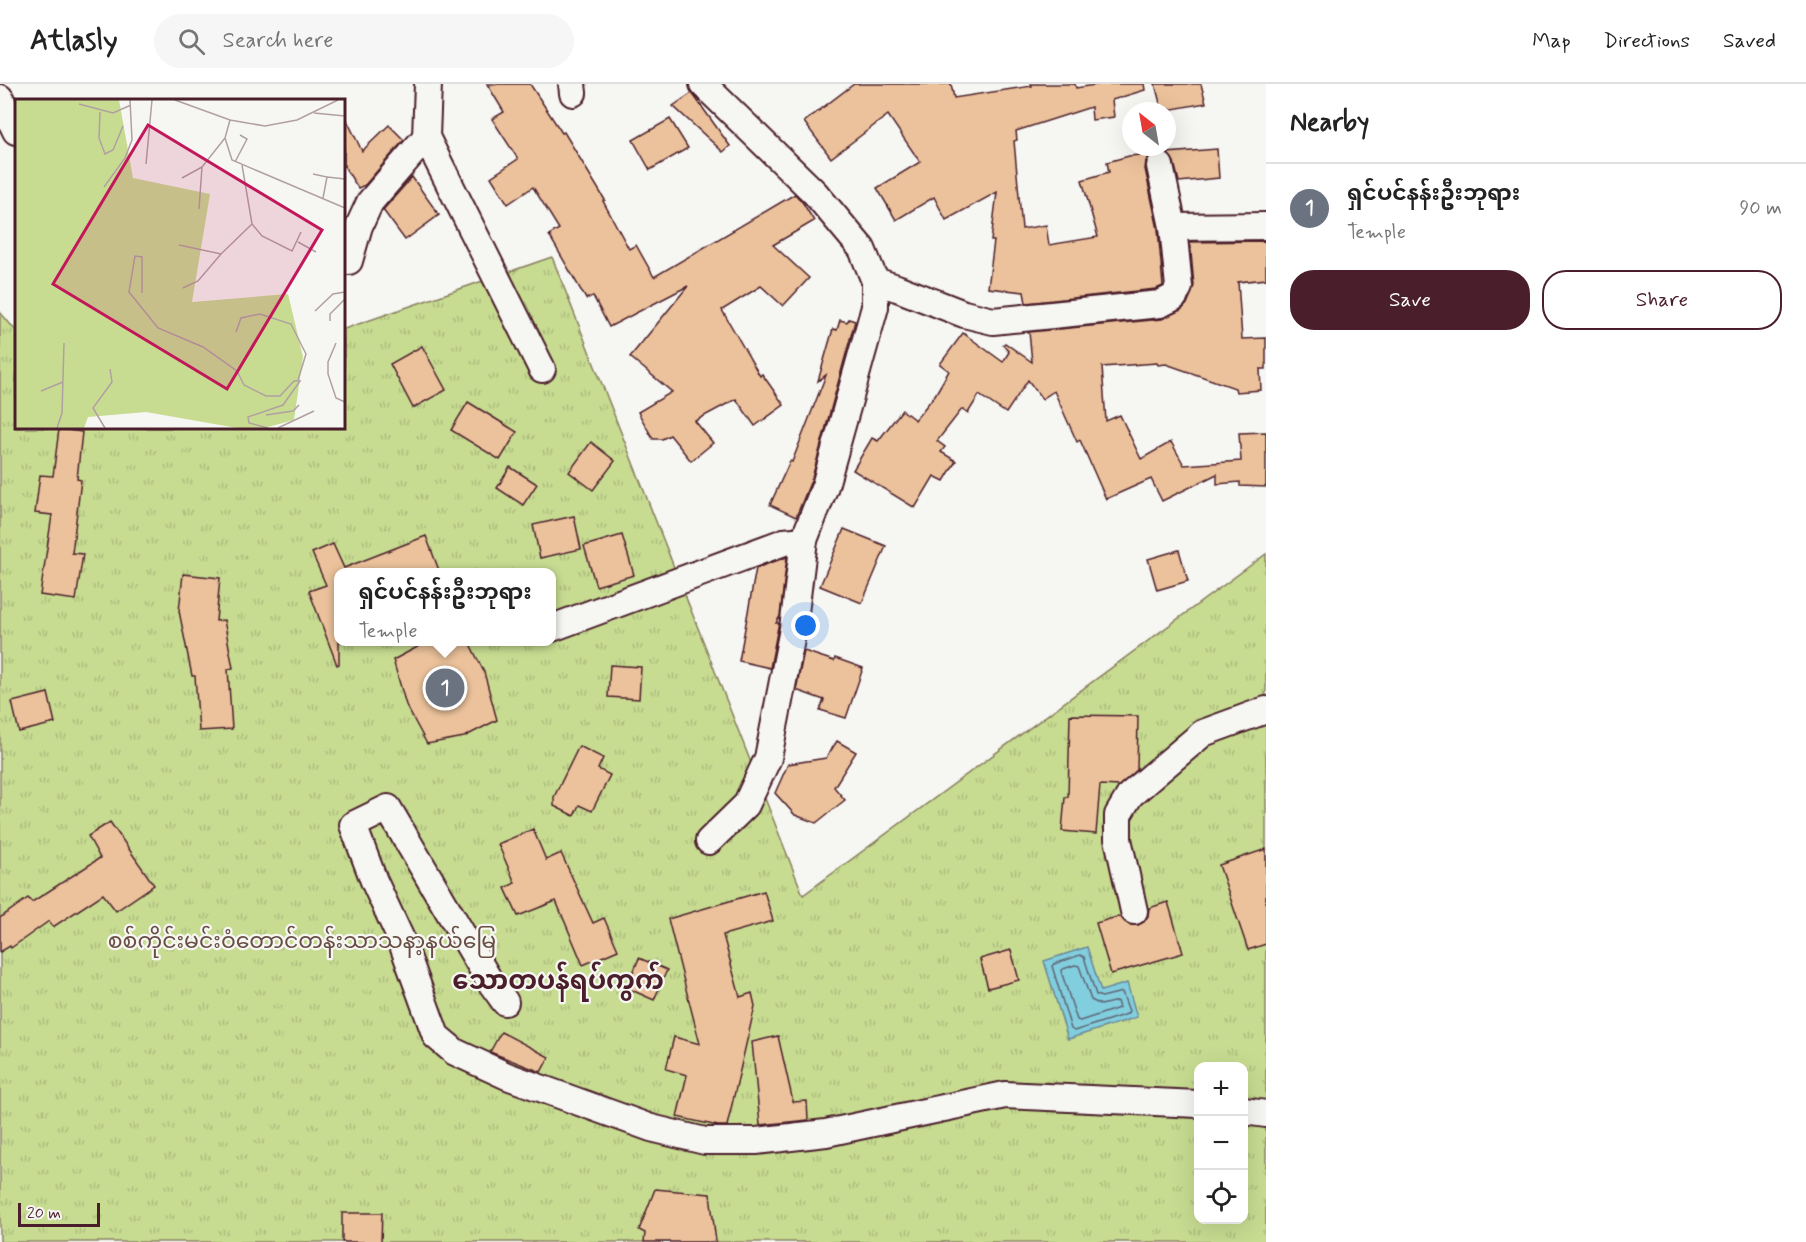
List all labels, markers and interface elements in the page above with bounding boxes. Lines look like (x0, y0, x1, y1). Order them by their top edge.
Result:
search box (154, 14, 574, 68)
text: Atlasly (30, 23, 118, 60)
icon: search (175, 25, 208, 58)
text: Search here (223, 27, 333, 55)
text: Map (1532, 27, 1571, 55)
text: Directions (1604, 27, 1690, 55)
text: Saved (1723, 27, 1776, 55)
inset map (15, 99, 345, 429)
north arrow (1122, 102, 1176, 156)
text: Nearby (1290, 106, 1369, 140)
text: ရှင်ပင်နန်းဦးဘုရား (1347, 180, 1520, 208)
text: 1 (1305, 195, 1314, 222)
text: 90 m (1739, 195, 1782, 222)
text: Temple (1347, 219, 1406, 246)
button: Save (1290, 270, 1530, 330)
button: Share (1542, 270, 1782, 330)
popup (334, 568, 556, 646)
text: ရှင်ပင်နန်းဦးဘုရား (358, 579, 532, 607)
your location (791, 611, 820, 640)
text: Temple (358, 618, 418, 645)
pin: 1 (426, 666, 464, 710)
park label: စစ်ကိုင်းမင်းဝံတောင်တန်းသာသနာ့နယ်မြေ (108, 925, 496, 958)
district label: သောတပန်ရပ်ကွက် (452, 961, 664, 1002)
map controls (1194, 1062, 1248, 1224)
button: + (1194, 1062, 1248, 1116)
button: − (1194, 1116, 1248, 1170)
button: locate (1194, 1170, 1248, 1224)
scale bar (18, 1200, 100, 1228)
text: 20 m (27, 1203, 61, 1224)

